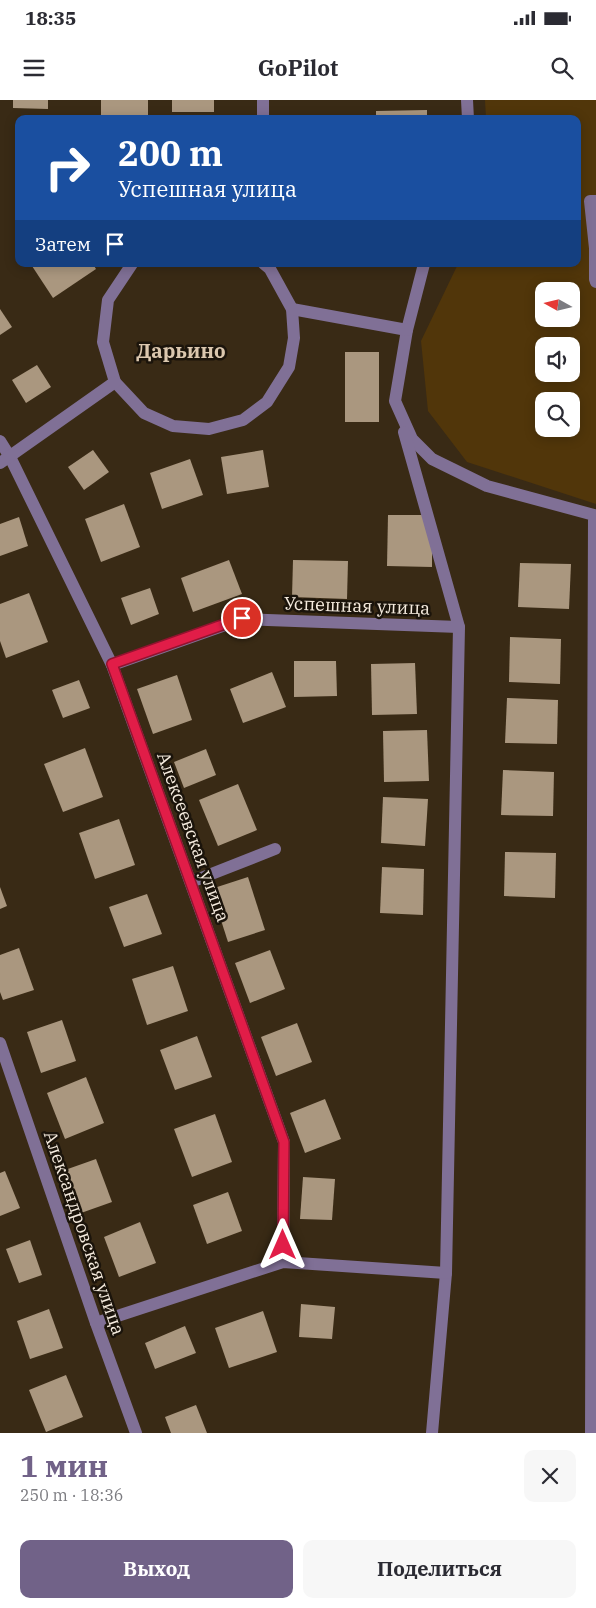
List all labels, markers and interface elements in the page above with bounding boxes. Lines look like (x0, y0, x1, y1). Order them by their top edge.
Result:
text: 18:35 (25, 6, 76, 30)
text: GoPilot (258, 53, 338, 82)
icon: menu (20, 54, 48, 82)
icon: search (548, 54, 576, 82)
text: 200 m (118, 130, 223, 176)
icon: right (35, 135, 100, 200)
text: Успешная улица (118, 174, 297, 203)
icon: arrive (101, 230, 129, 258)
text: Затем (35, 232, 91, 256)
north arrow (535, 282, 580, 328)
map controls (535, 282, 580, 437)
district label: Дарьино (136, 337, 226, 364)
button: sound (535, 337, 580, 382)
button: search (535, 392, 580, 437)
street label: Успешная улица (283, 591, 431, 620)
pin (221, 597, 263, 639)
icon: arrive (228, 604, 256, 632)
street label: Алексеевская улица (152, 749, 235, 925)
street label: Александровская улица (39, 1128, 130, 1338)
position arrow (256, 1218, 308, 1270)
text: 1 мин (20, 1446, 108, 1485)
button: close (524, 1450, 576, 1502)
text: 250 m · 18:36 (20, 1485, 123, 1505)
button: Выход (20, 1540, 293, 1598)
button: Поделиться (303, 1540, 576, 1598)

